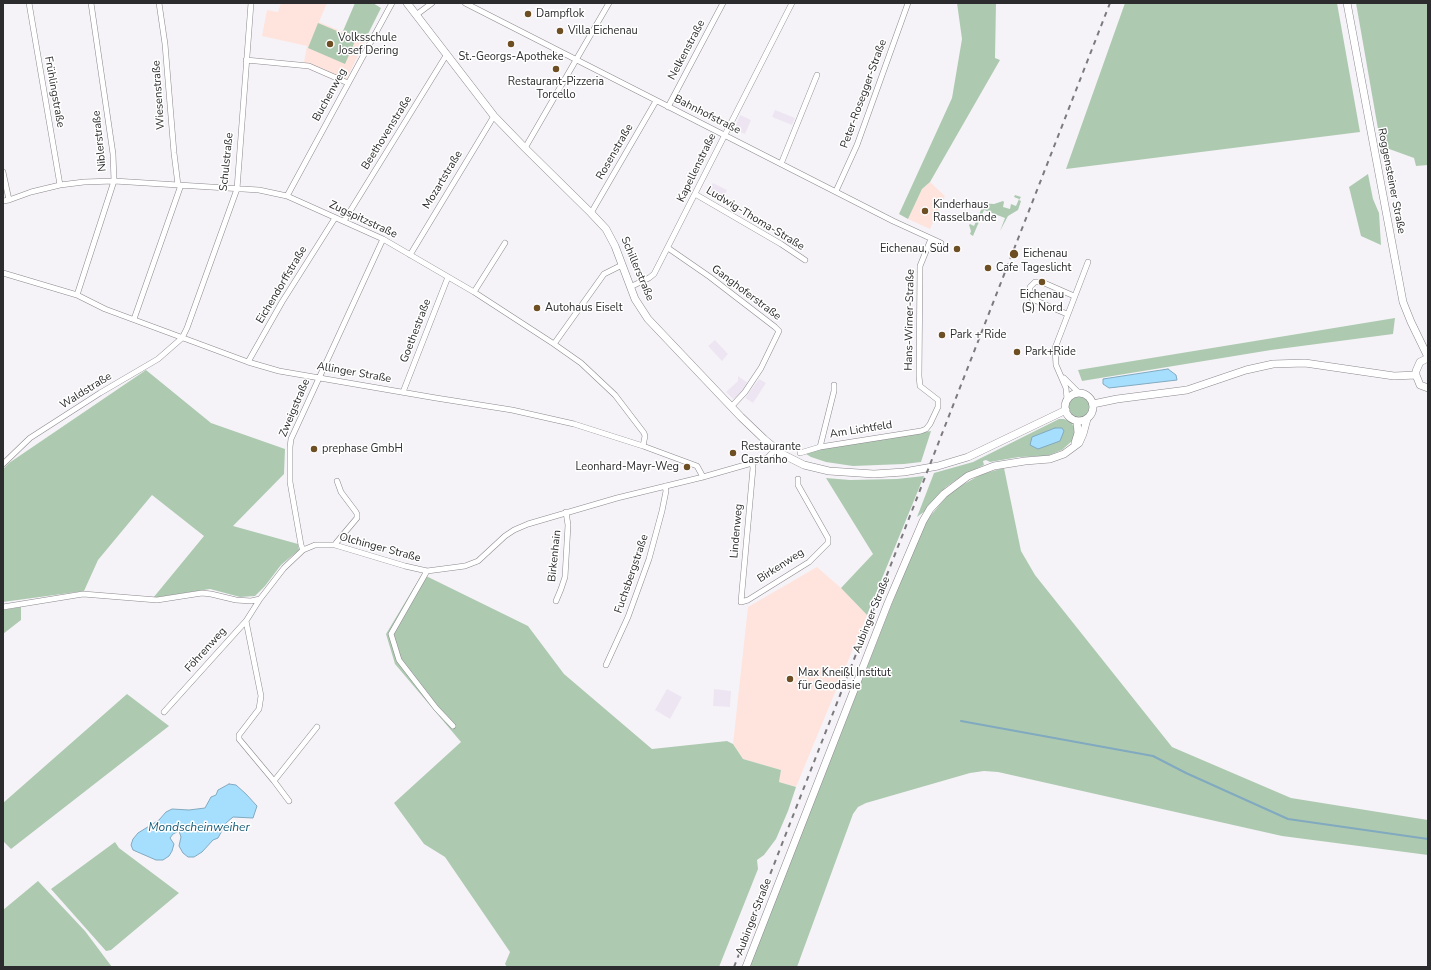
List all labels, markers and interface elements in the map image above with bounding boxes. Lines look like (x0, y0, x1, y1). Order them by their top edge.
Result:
place label: Dampflok (536, 7, 584, 21)
marker: Dampflok (523, 9, 533, 19)
street label: Nelkenstraße (666, 18, 708, 82)
place label: Villa Eichenau (568, 24, 638, 38)
marker: Villa Eichenau (555, 26, 565, 36)
place label: Volksschule Josef Dering (338, 31, 399, 57)
street label: Peter-Rosegger-Straße (838, 38, 890, 150)
marker: Volksschule Josef Dering (325, 39, 335, 49)
marker: St.-Georgs-Apotheke (506, 39, 516, 49)
place label: St.-Georgs-Apotheke (458, 50, 564, 64)
street label: Frühlingstraße (41, 55, 67, 129)
street label: Wiesenstraße (150, 60, 168, 130)
marker: Restaurant-Pizzeria Torcello (551, 64, 561, 74)
street label: Buchenweg (310, 66, 350, 124)
place label: Restaurant-Pizzeria Torcello (508, 75, 604, 101)
street label: Bahnhofstraße (671, 93, 743, 137)
street label: Beethovenstraße (359, 94, 415, 172)
street label: Niblerstraße (90, 110, 110, 172)
street label: Rosenstraße (594, 122, 636, 182)
street label: Roggensteiner Straße (1374, 127, 1408, 235)
street label: Kapellenstraße (675, 131, 719, 205)
street label: Schulstraße (217, 132, 237, 192)
street label: Mozartstraße (420, 148, 466, 212)
street label: Ludwig-Thoma-Straße (703, 184, 807, 254)
street label: Zugspitzstraße (327, 198, 399, 242)
place label: Kinderhaus Rasselbande (933, 198, 997, 224)
marker: Kinderhaus Rasselbande (920, 206, 930, 216)
street label: Schillerstraße (618, 235, 656, 303)
place label: Eichenau, Süd (880, 242, 949, 256)
street label: Eichendorffstraße (254, 244, 310, 326)
marker: Eichenau, Süd (952, 244, 962, 254)
place label: Eichenau (1023, 247, 1067, 261)
marker: Eichenau (1008, 248, 1020, 260)
place label: Cafe Tageslicht (996, 261, 1071, 275)
street label: Ganghoferstraße (709, 263, 783, 323)
marker: Cafe Tageslicht (983, 263, 993, 273)
street label: Hans-Wirner-Straße (903, 269, 917, 371)
marker: Eichenau (S) Nord (1037, 277, 1047, 287)
place label: Eichenau (S) Nord (1020, 288, 1064, 314)
street label: Goethestraße (398, 297, 434, 365)
place label: Autohaus Eiselt (545, 301, 623, 315)
marker: Autohaus Eiselt (532, 303, 542, 313)
place label: Park + Ride (950, 328, 1006, 342)
marker: Park + Ride (937, 330, 947, 340)
place label: Park+Ride (1025, 345, 1076, 359)
marker: Park+Ride (1012, 347, 1022, 357)
street label: Allinger Straße (316, 360, 392, 386)
street label: Waldstraße (58, 370, 114, 412)
street label: Zweigstraße (277, 377, 313, 439)
street label: Am Lichtfeld (829, 419, 893, 441)
place label: Restaurante Castanho (741, 440, 801, 466)
place label: prephase GmbH (322, 442, 403, 456)
marker: prephase GmbH (309, 444, 319, 454)
marker: Restaurante Castanho (728, 448, 738, 458)
place label: Leonhard-Mayr-Weg (575, 460, 679, 474)
marker: Leonhard-Mayr-Weg (682, 462, 692, 472)
street label: Lindenweg (728, 503, 746, 559)
street label: Birkenhain (546, 529, 564, 583)
street label: Olchinger Straße (338, 531, 422, 565)
street label: Fuchsbergstraße (612, 533, 652, 615)
street label: Birkenweg (755, 546, 807, 586)
street label: Aubinger Straße (851, 575, 893, 655)
street label: Föhrenweg (183, 625, 229, 675)
place label: Max Kneißl Institut für Geodäsie (798, 666, 891, 692)
marker: Max Kneißl Institut für Geodäsie (785, 674, 795, 684)
water label: Mondscheinweiher (148, 821, 250, 835)
street label: Aubinger Straße (733, 877, 775, 957)

